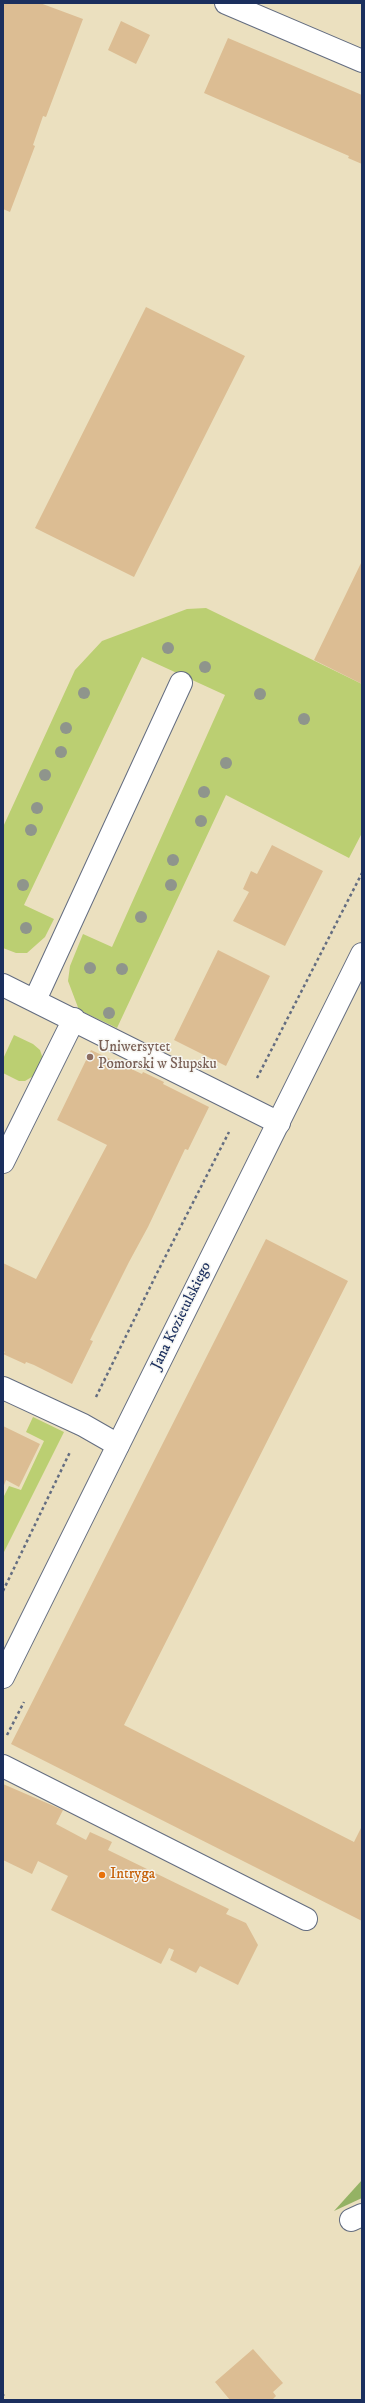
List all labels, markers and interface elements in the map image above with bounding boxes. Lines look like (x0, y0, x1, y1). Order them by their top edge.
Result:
place label: Uniwersytet Pomorski w Słupsku (98, 1039, 217, 1074)
marker: Uniwersytet Pomorski w Słupsku (85, 1052, 95, 1062)
street label: Jana Kozietulskiego (148, 1259, 216, 1373)
place label: Intryga (110, 1866, 155, 1884)
marker: Intryga (97, 1870, 107, 1880)

